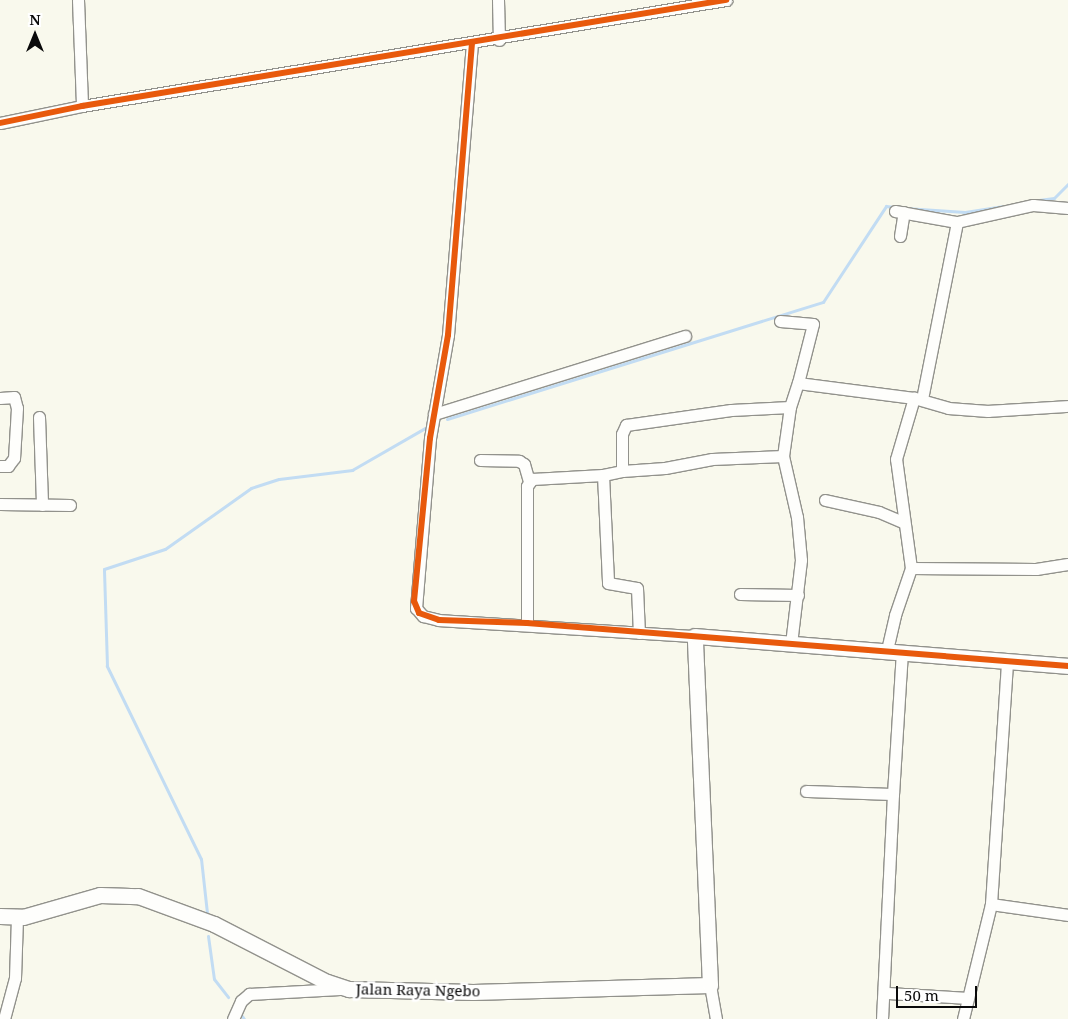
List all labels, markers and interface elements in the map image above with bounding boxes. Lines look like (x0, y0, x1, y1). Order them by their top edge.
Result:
north arrow (10, 10, 60, 60)
text: N (29, 10, 41, 29)
scale bar (898, 976, 979, 1008)
street label: Jalan Raya Ngebo (356, 980, 480, 1000)
text: 50 m (904, 985, 939, 1005)

